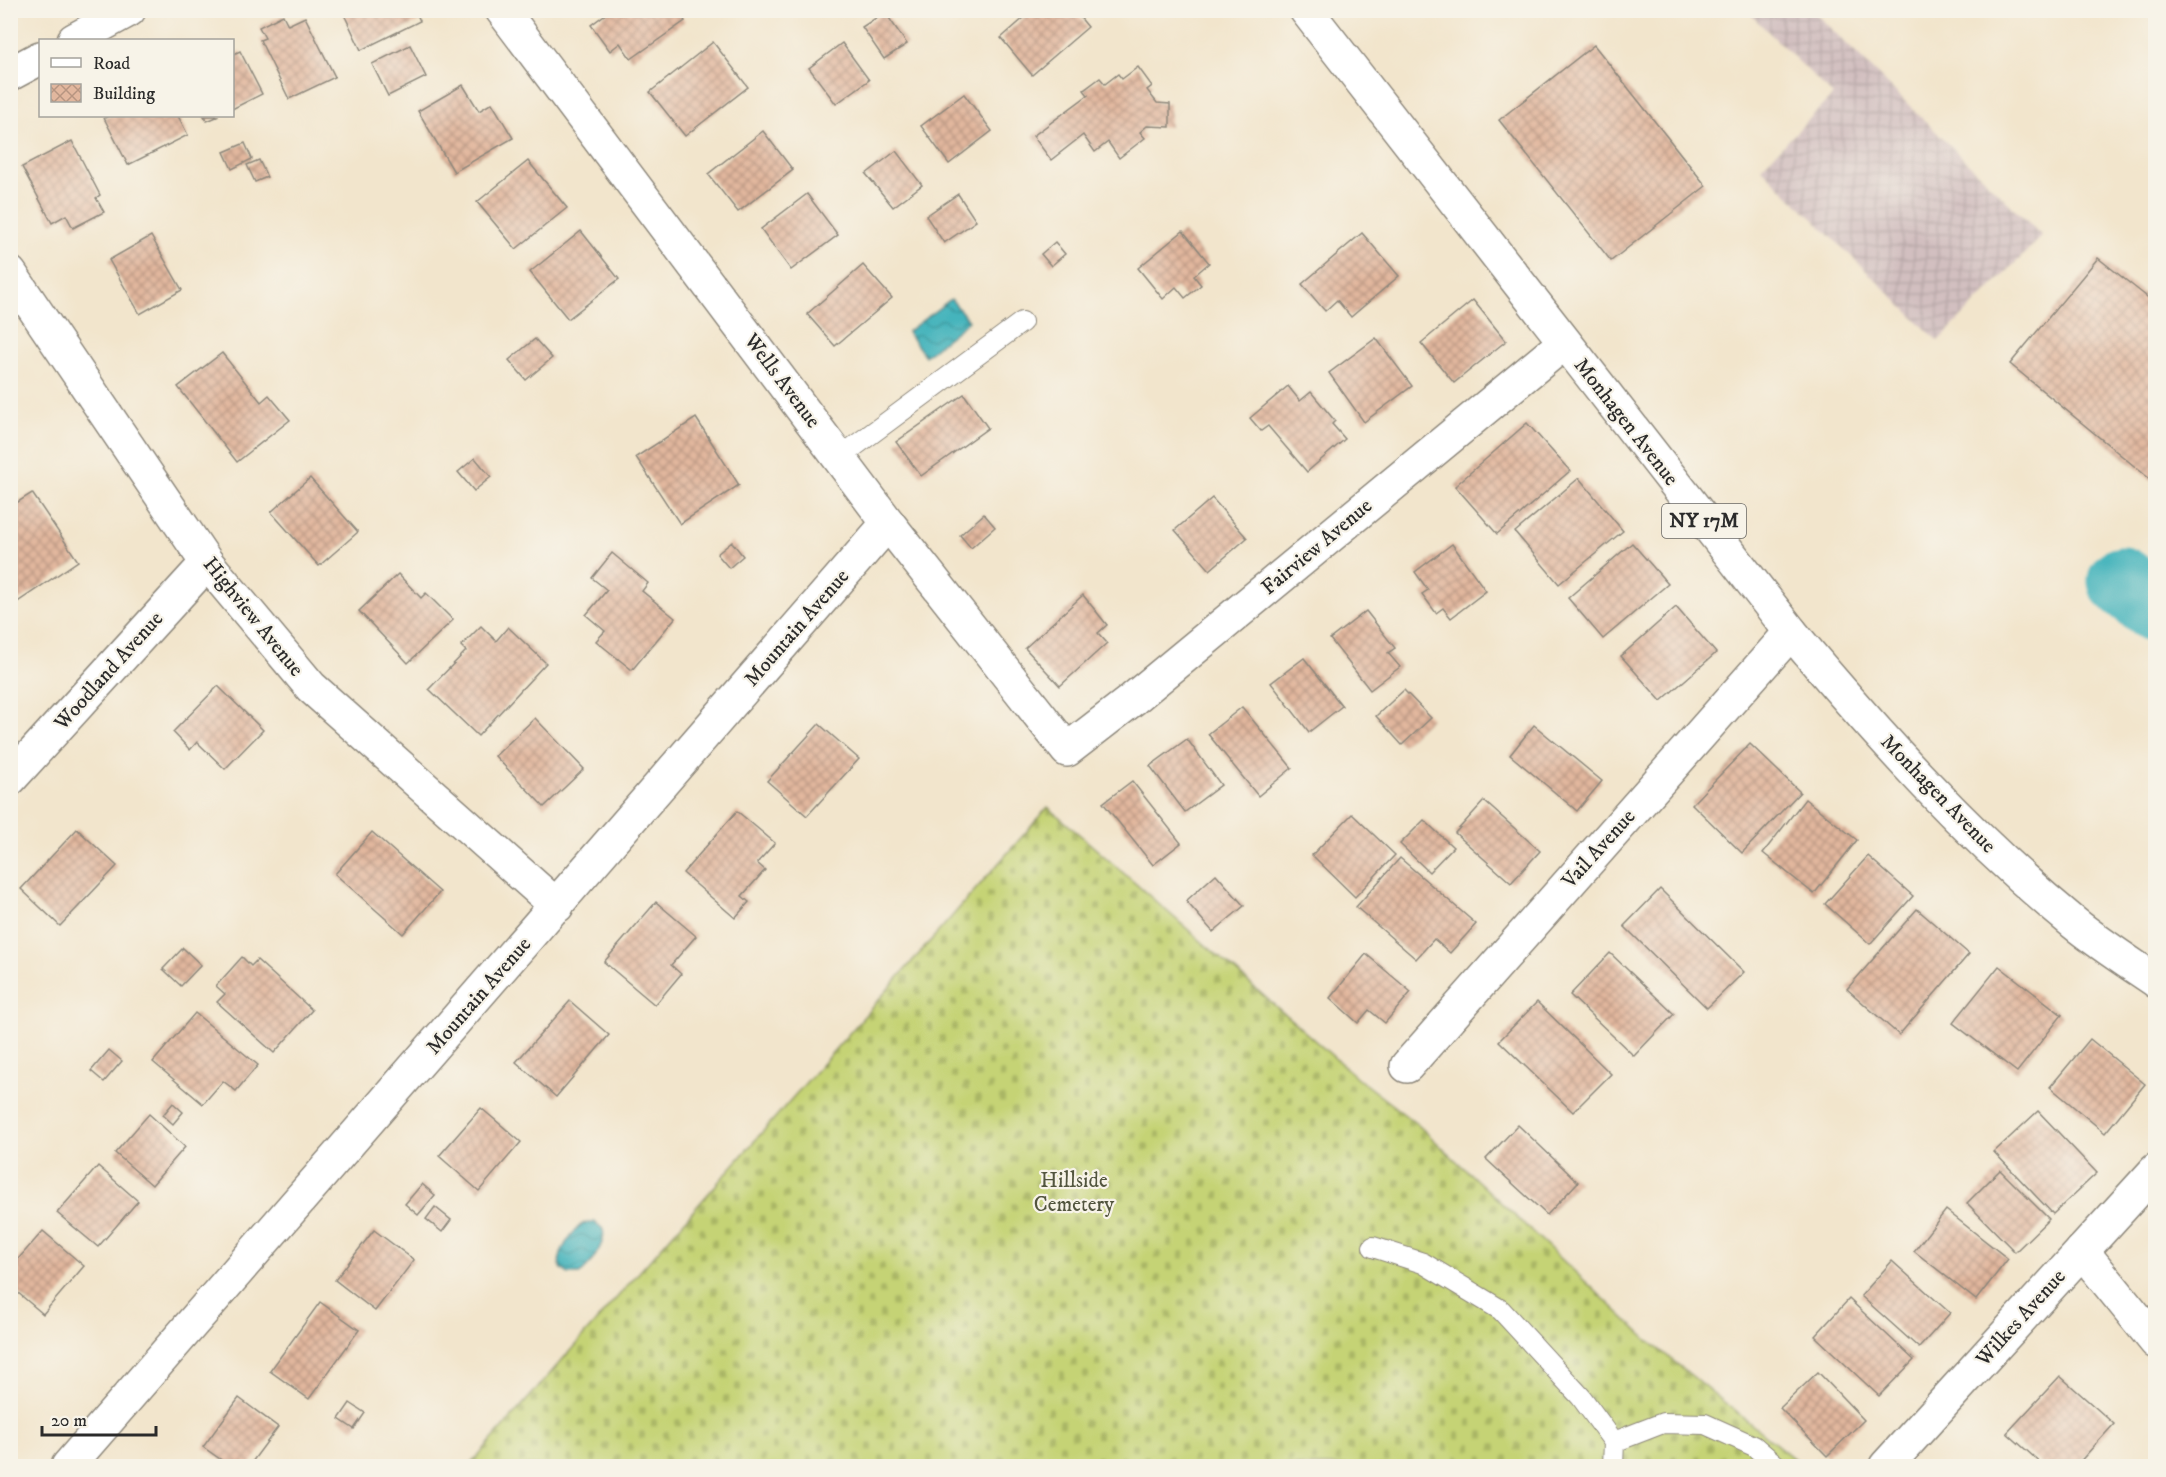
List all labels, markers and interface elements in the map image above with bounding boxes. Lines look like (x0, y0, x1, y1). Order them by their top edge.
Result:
legend (39, 39, 234, 117)
text: Road (93, 53, 130, 75)
text: Building (93, 83, 155, 105)
street label: Wells Avenue (737, 328, 826, 434)
street label: Monhagen Avenue (1568, 353, 1684, 491)
street label: Fairview Avenue (1256, 493, 1378, 601)
road number: NY 17M (1662, 504, 1746, 538)
street label: Highview Avenue (197, 552, 309, 682)
street label: Mountain Avenue (739, 564, 855, 692)
street label: Woodland Avenue (48, 606, 169, 736)
street label: Monhagen Avenue (1875, 729, 2001, 859)
street label: Vail Avenue (1556, 804, 1642, 895)
street label: Mountain Avenue (421, 932, 537, 1060)
park label: Hillside Cemetery (1034, 1168, 1115, 1218)
street label: Wilkes Avenue (1970, 1264, 2072, 1373)
scale bar (42, 1399, 156, 1437)
text: 20 m (51, 1410, 87, 1432)

